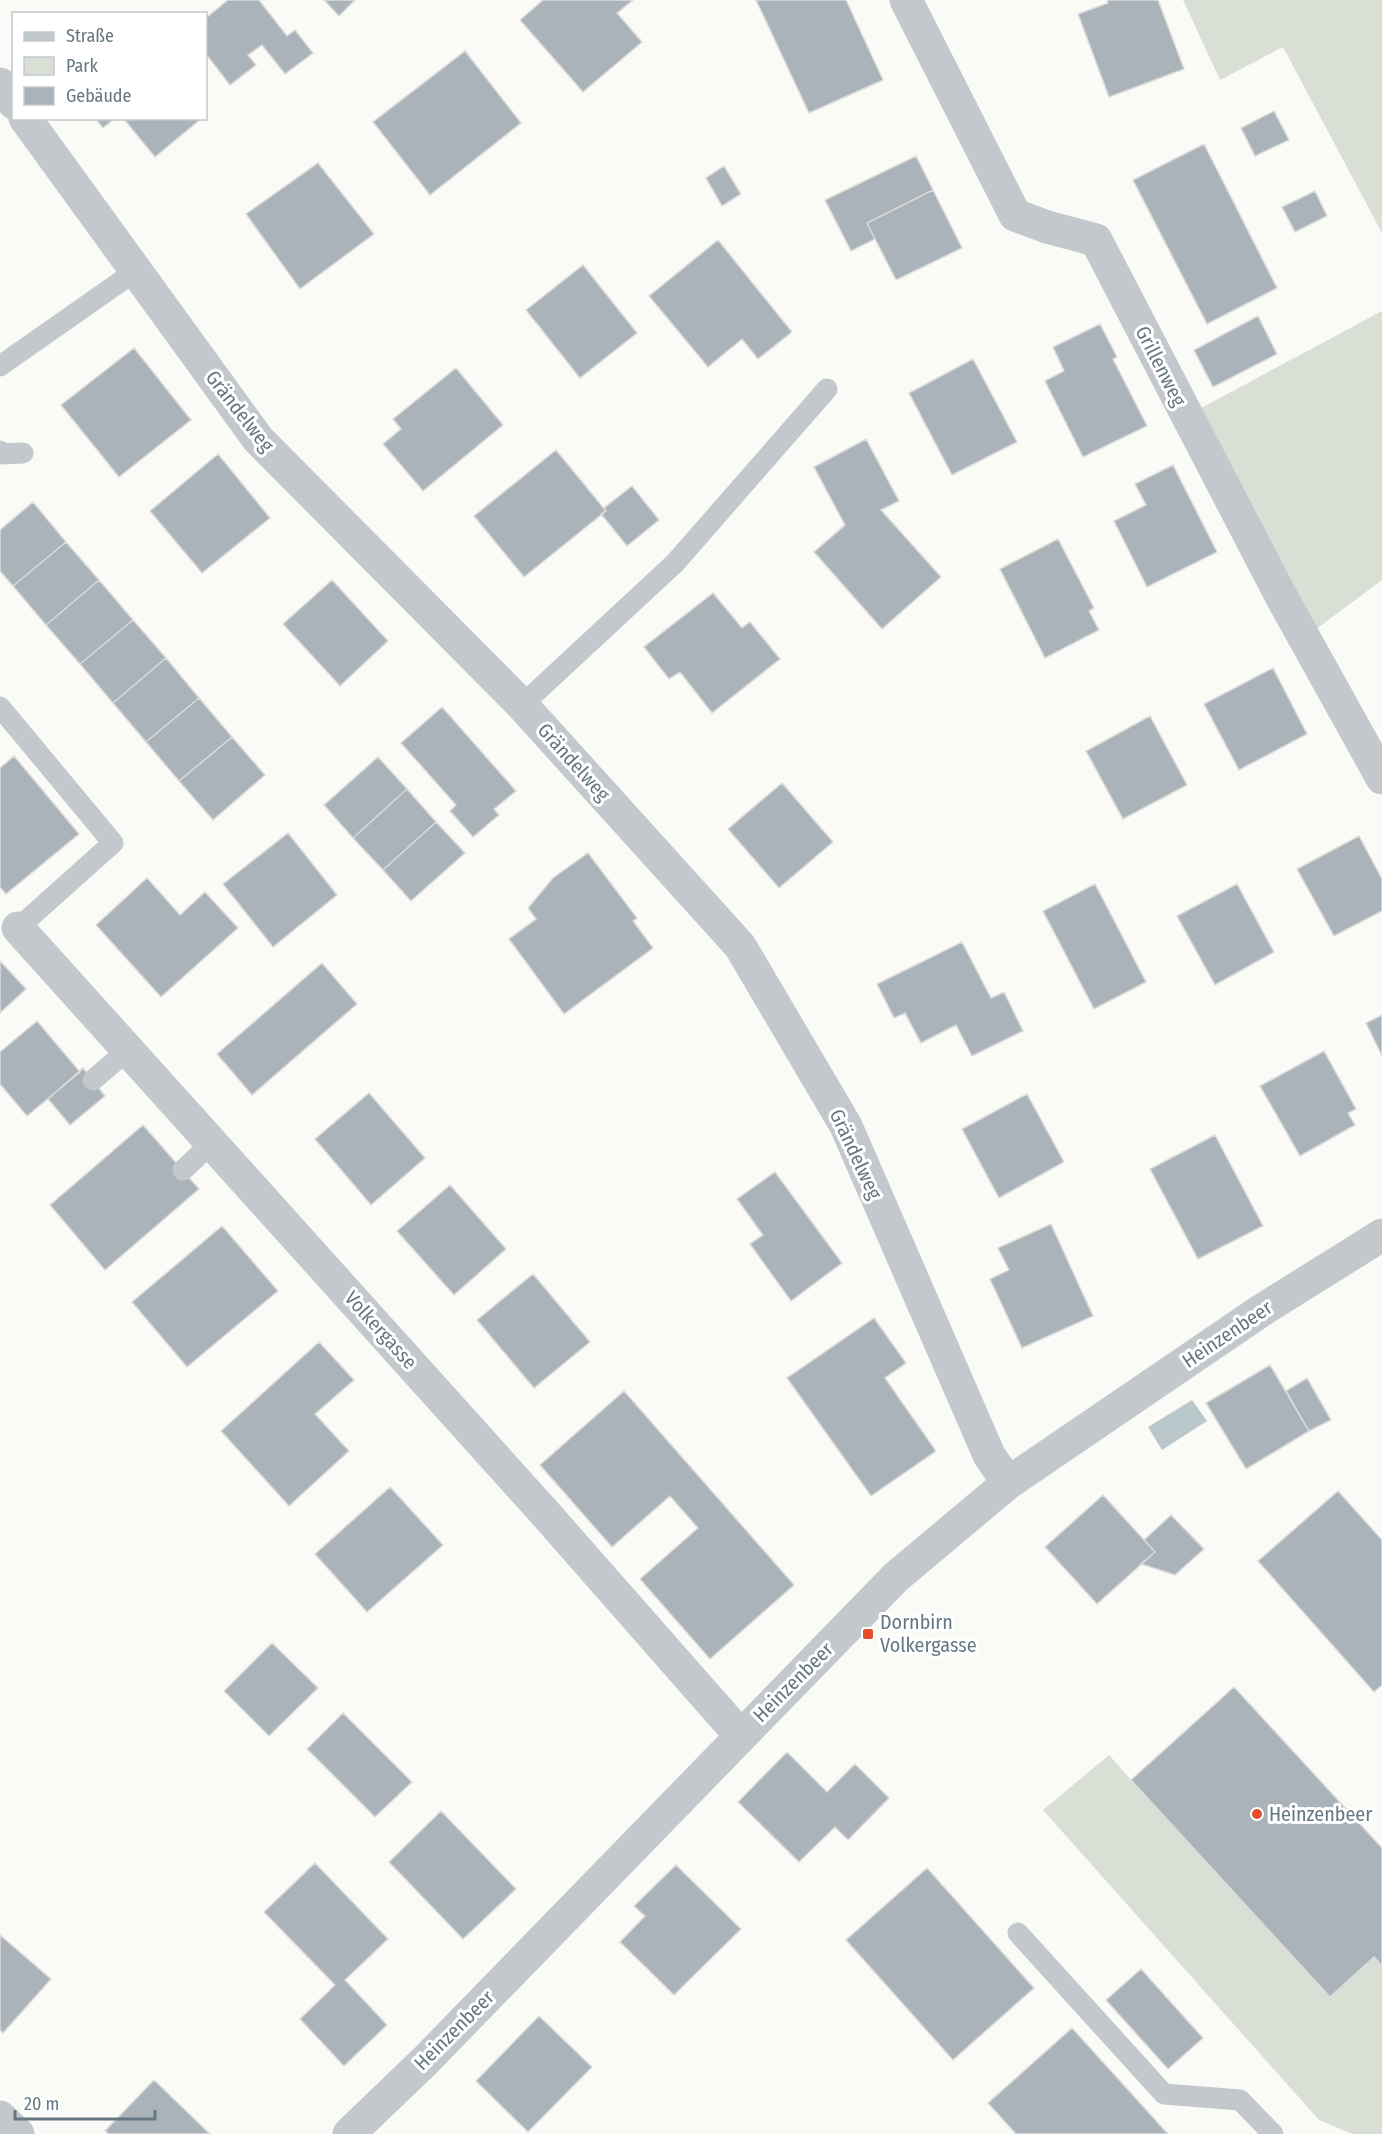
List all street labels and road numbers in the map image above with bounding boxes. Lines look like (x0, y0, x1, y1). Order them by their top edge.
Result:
street label: Grillenweg (1131, 322, 1192, 411)
street label: Grändelweg (201, 366, 280, 457)
street label: Grändelweg (533, 718, 616, 806)
street label: Grändelweg (825, 1105, 888, 1203)
street label: Volkergasse (340, 1286, 422, 1374)
street label: Heinzenbeer (1178, 1295, 1276, 1373)
street label: Heinzenbeer (748, 1637, 838, 1727)
street label: Heinzenbeer (409, 1985, 499, 2075)

